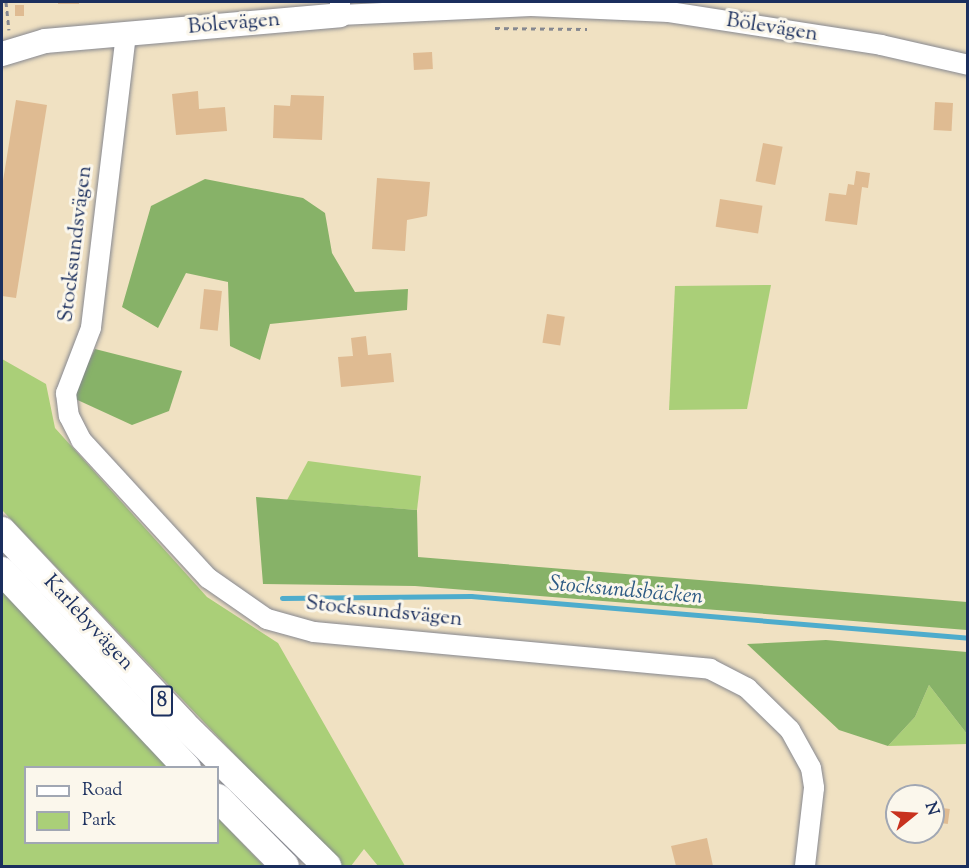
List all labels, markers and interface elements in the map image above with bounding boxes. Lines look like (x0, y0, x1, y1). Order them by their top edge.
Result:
street label: Bölevägen (187, 7, 281, 41)
street label: Bölevägen (724, 8, 820, 48)
street label: Stocksundsvägen (54, 164, 98, 324)
street label: Karlebyvägen (37, 570, 139, 676)
water label: Stocksundsbäcken (548, 572, 704, 612)
street label: Stocksundsvägen (304, 591, 464, 633)
road number: 8 (150, 684, 174, 718)
legend (24, 766, 219, 844)
text: Road (82, 778, 122, 804)
north arrow (885, 784, 945, 844)
text: N (918, 799, 944, 819)
text: Park (82, 808, 116, 834)

